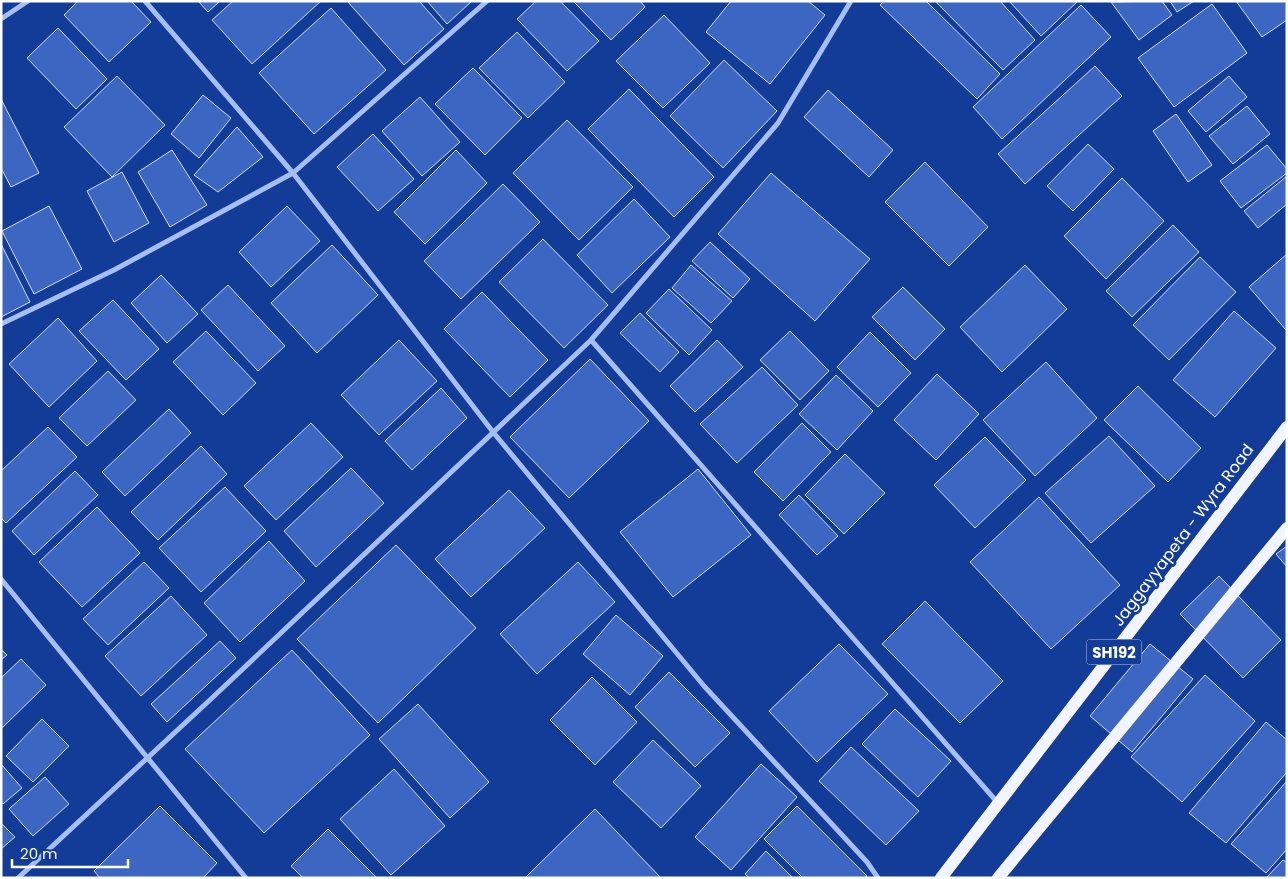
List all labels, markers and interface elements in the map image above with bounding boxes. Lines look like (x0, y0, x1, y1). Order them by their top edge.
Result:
street label: Jaggayyapeta - Wyra Road (1107, 439, 1259, 631)
road number: SH192 (1086, 640, 1142, 664)
scale bar (12, 836, 129, 868)
text: 20 m (20, 843, 58, 864)

